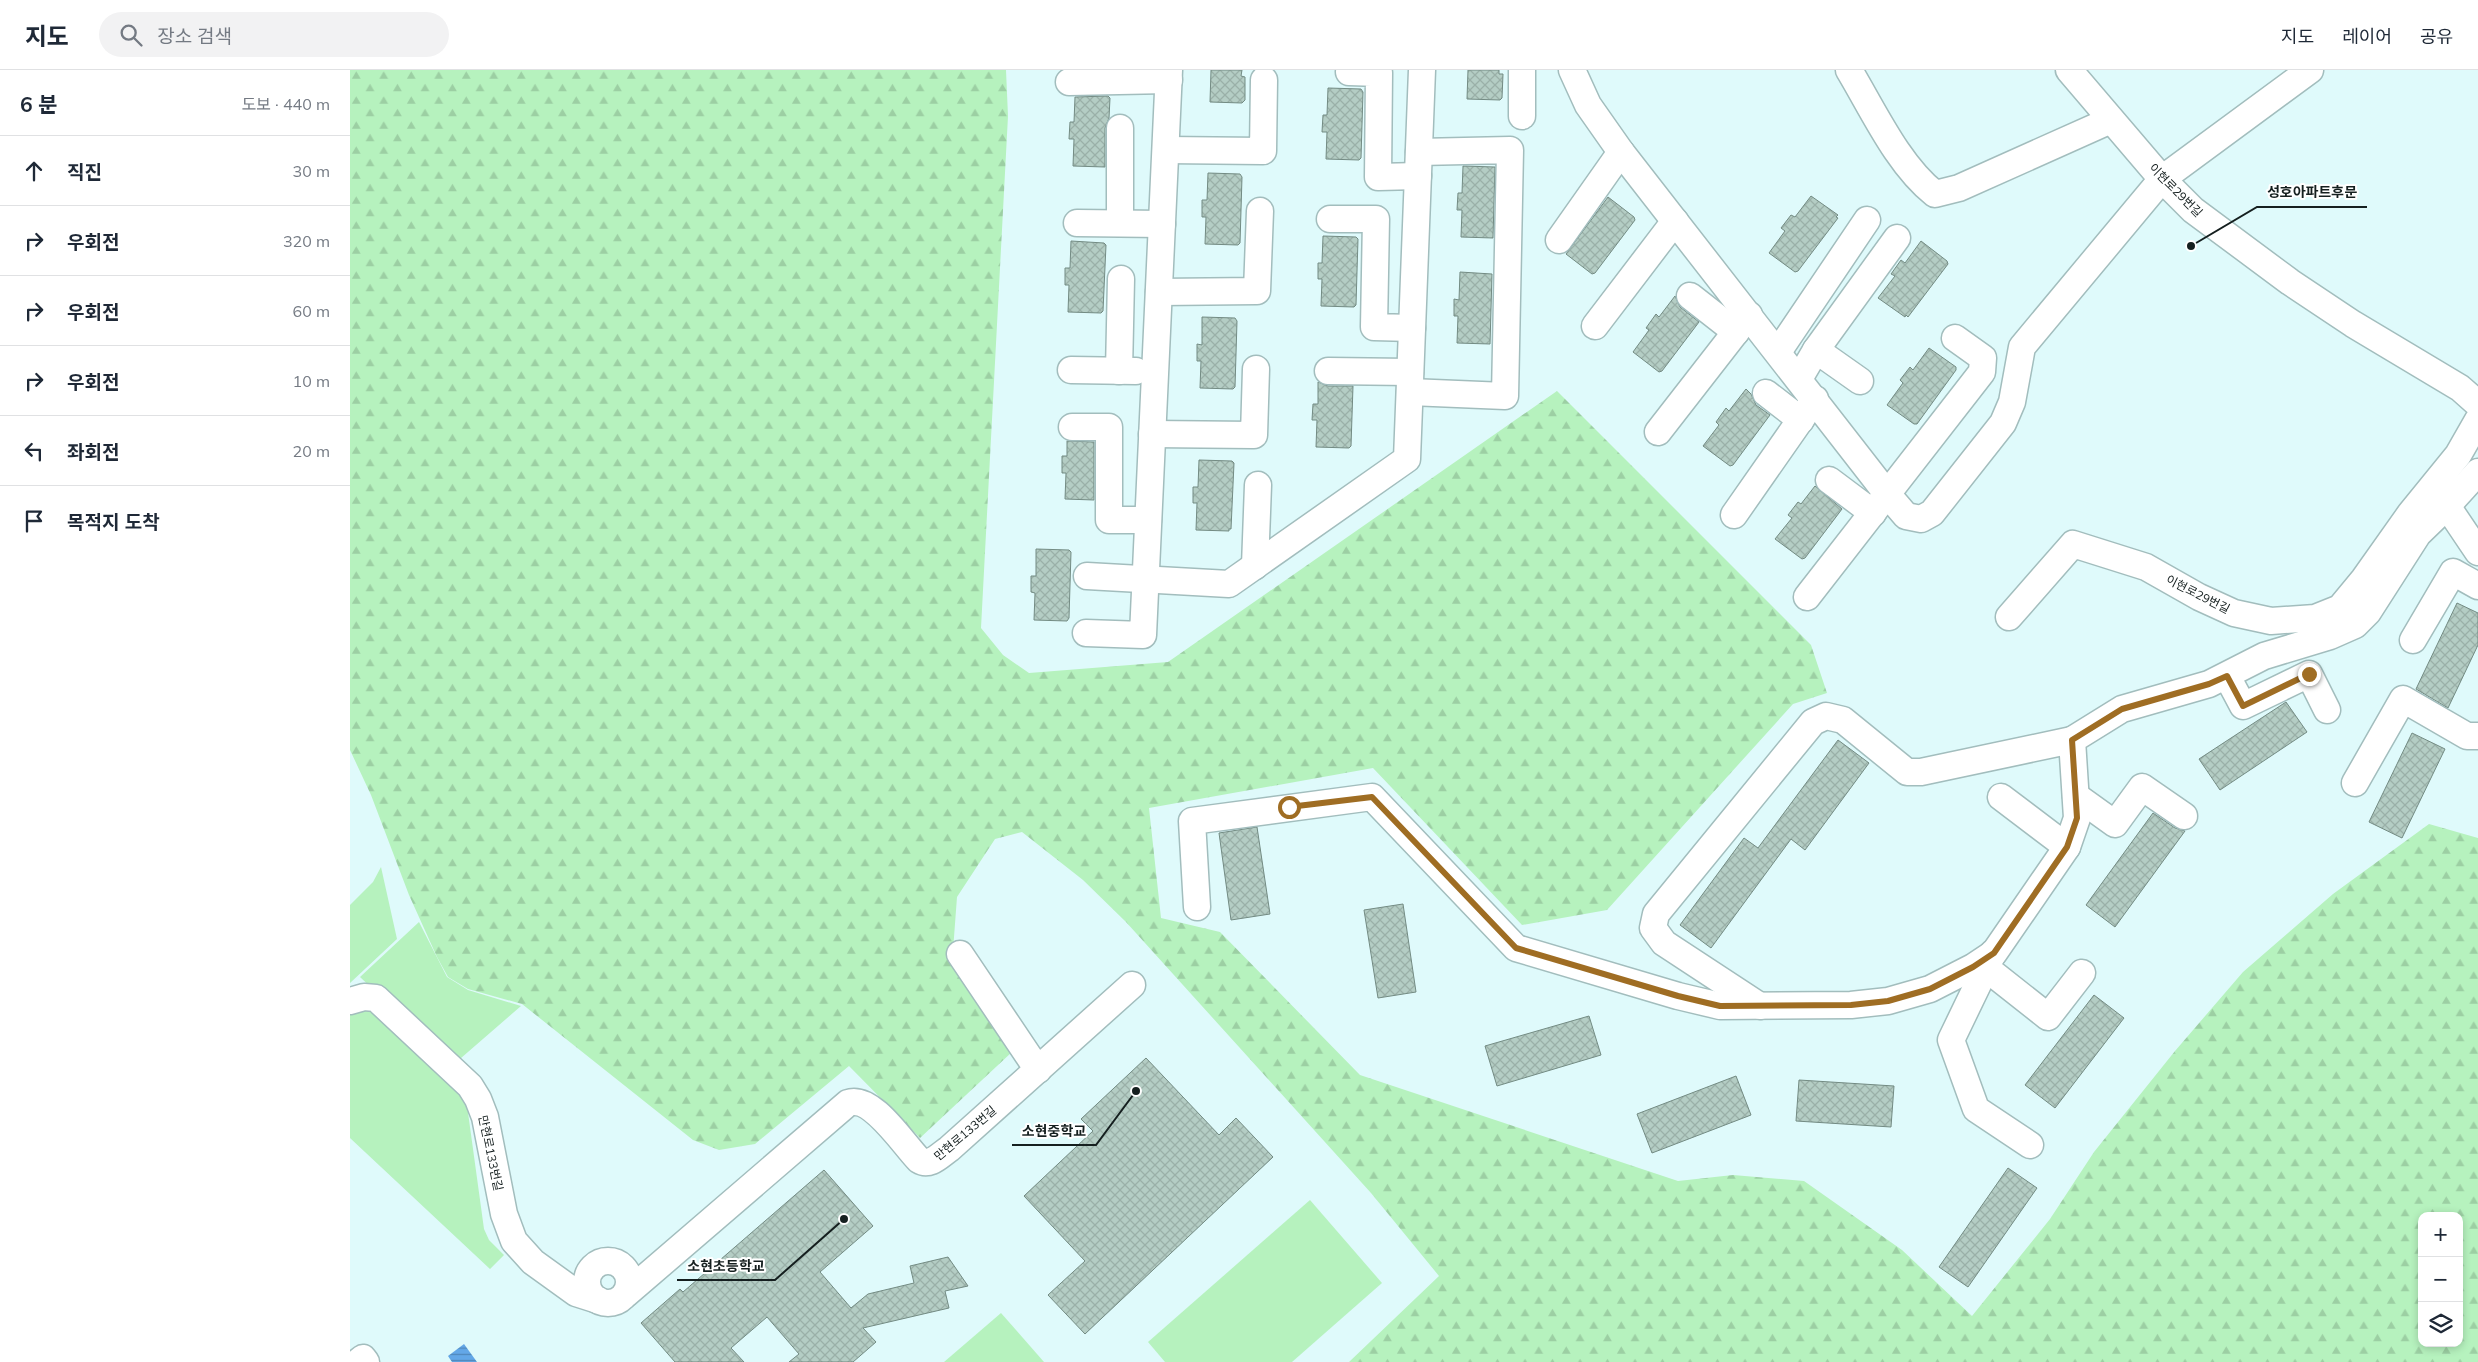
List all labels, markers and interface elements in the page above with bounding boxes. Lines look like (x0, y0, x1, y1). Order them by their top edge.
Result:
search box (99, 12, 449, 57)
text: 지도 (25, 21, 69, 51)
icon: search (117, 21, 145, 49)
text: 장소 검색 (157, 24, 232, 48)
text: 지도 (2281, 25, 2314, 48)
text: 레이어 (2342, 25, 2392, 48)
text: 공유 (2420, 25, 2453, 48)
text: 6 분 (20, 91, 58, 117)
text: 도보 · 440 m (241, 94, 330, 114)
icon: ahead (20, 157, 48, 185)
text: 직진 (67, 160, 102, 184)
street label: 이현로29번길 (2146, 160, 2206, 220)
text: 30 m (293, 161, 330, 181)
callout: 성호아파트후문 (2257, 178, 2367, 207)
text: 성호아파트후문 (2267, 183, 2357, 201)
icon: right (20, 227, 48, 255)
text: 우회전 (67, 230, 119, 254)
text: 320 m (283, 231, 330, 251)
icon: right (20, 297, 48, 325)
text: 우회전 (67, 300, 119, 324)
text: 60 m (293, 301, 330, 321)
icon: right (20, 367, 48, 395)
text: 우회전 (67, 370, 119, 394)
text: 10 m (293, 371, 330, 391)
icon: left (20, 437, 48, 465)
text: 좌회전 (67, 440, 119, 464)
text: 20 m (293, 441, 330, 461)
icon: arrive (20, 507, 48, 535)
text: 목적지 도착 (67, 510, 160, 534)
street label: 이현로29번길 (2164, 572, 2232, 616)
route end (2298, 663, 2321, 686)
route start (1278, 796, 1301, 819)
street label: 만현로133번길 (931, 1103, 999, 1163)
street label: 만현로133번길 (476, 1114, 506, 1192)
callout: 소현중학교 (1012, 1116, 1096, 1145)
text: 소현중학교 (1022, 1122, 1086, 1140)
map controls (2418, 1212, 2463, 1347)
button: + (2418, 1212, 2463, 1257)
callout: 소현초등학교 (677, 1251, 775, 1280)
text: 소현초등학교 (687, 1257, 765, 1275)
button: − (2418, 1257, 2463, 1302)
button: layers (2418, 1302, 2463, 1347)

